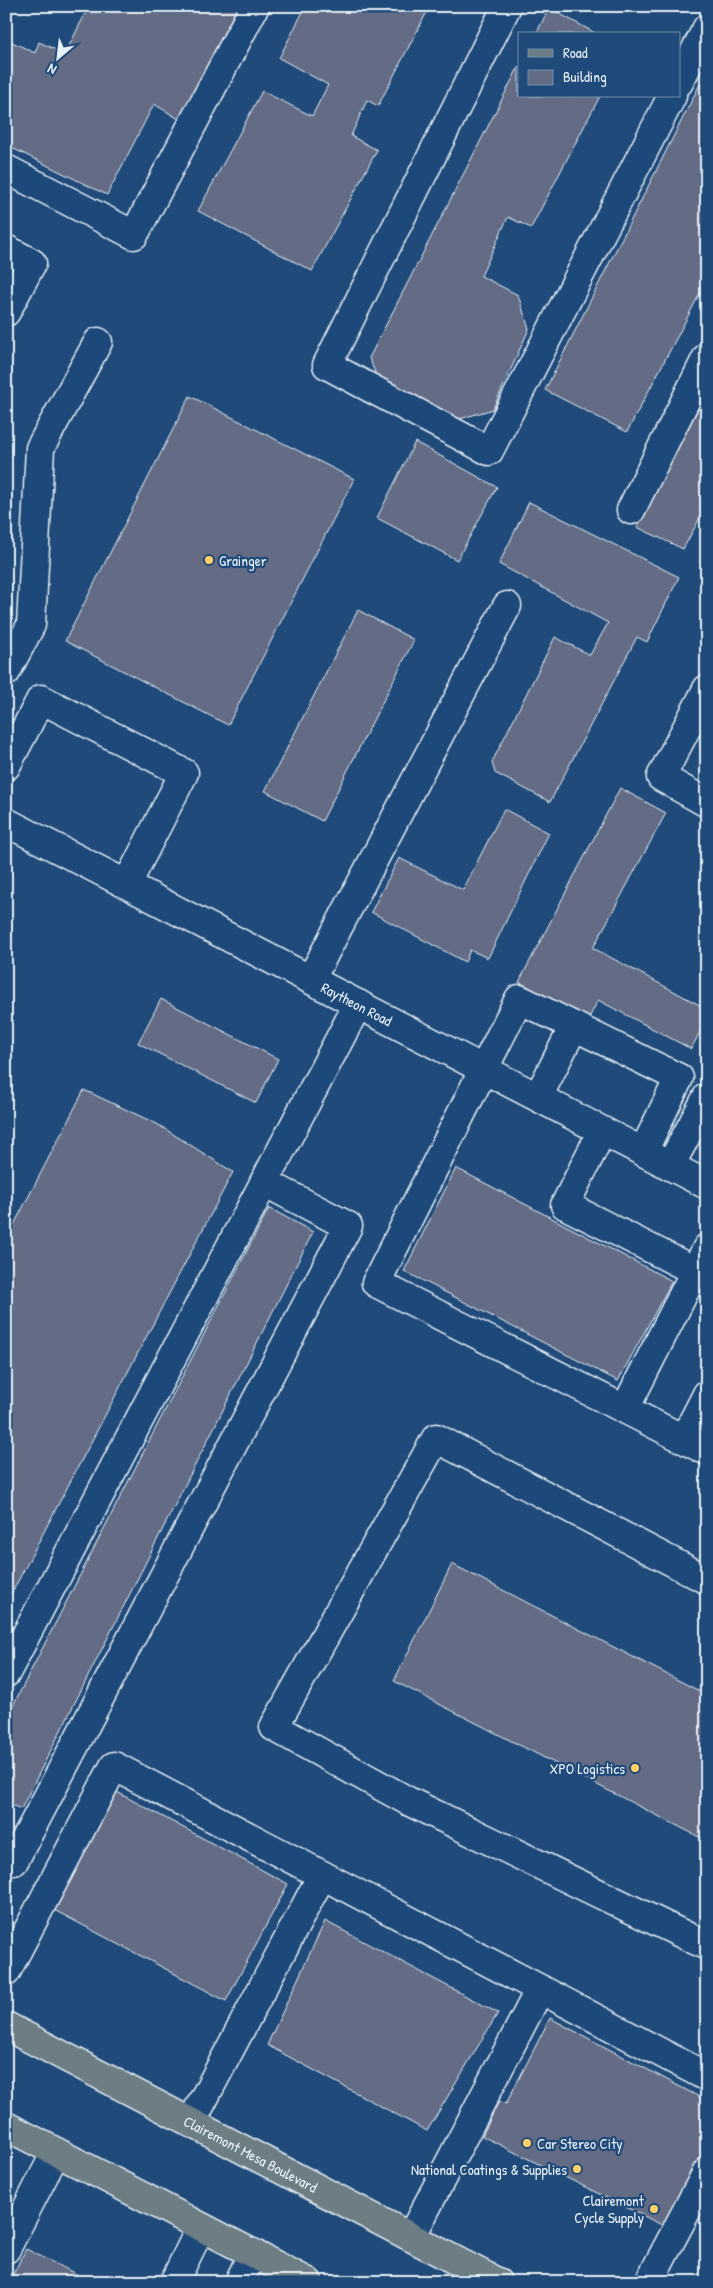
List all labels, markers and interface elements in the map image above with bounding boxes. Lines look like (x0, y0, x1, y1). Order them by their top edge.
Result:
north arrow (32, 32, 82, 82)
legend (518, 32, 680, 98)
text: Road (563, 42, 588, 63)
text: N (43, 60, 59, 80)
text: Building (563, 66, 607, 87)
place label: Grainger (219, 550, 267, 571)
marker: Grainger (203, 554, 215, 566)
street label: Raytheon Road (318, 977, 396, 1031)
place label: XPO Logistics (549, 1758, 625, 1779)
marker: XPO Logistics (629, 1762, 641, 1774)
street label: Clairemont Mesa Boulevard (180, 2110, 321, 2197)
place label: Car Stereo City (537, 2133, 623, 2154)
marker: Car Stereo City (521, 2137, 533, 2149)
place label: National Coatings & Supplies (411, 2159, 567, 2180)
marker: National Coatings & Supplies (571, 2163, 583, 2175)
place label: Clairemont Cycle Supply (574, 2190, 645, 2228)
marker: Clairemont Cycle Supply (648, 2203, 660, 2215)

